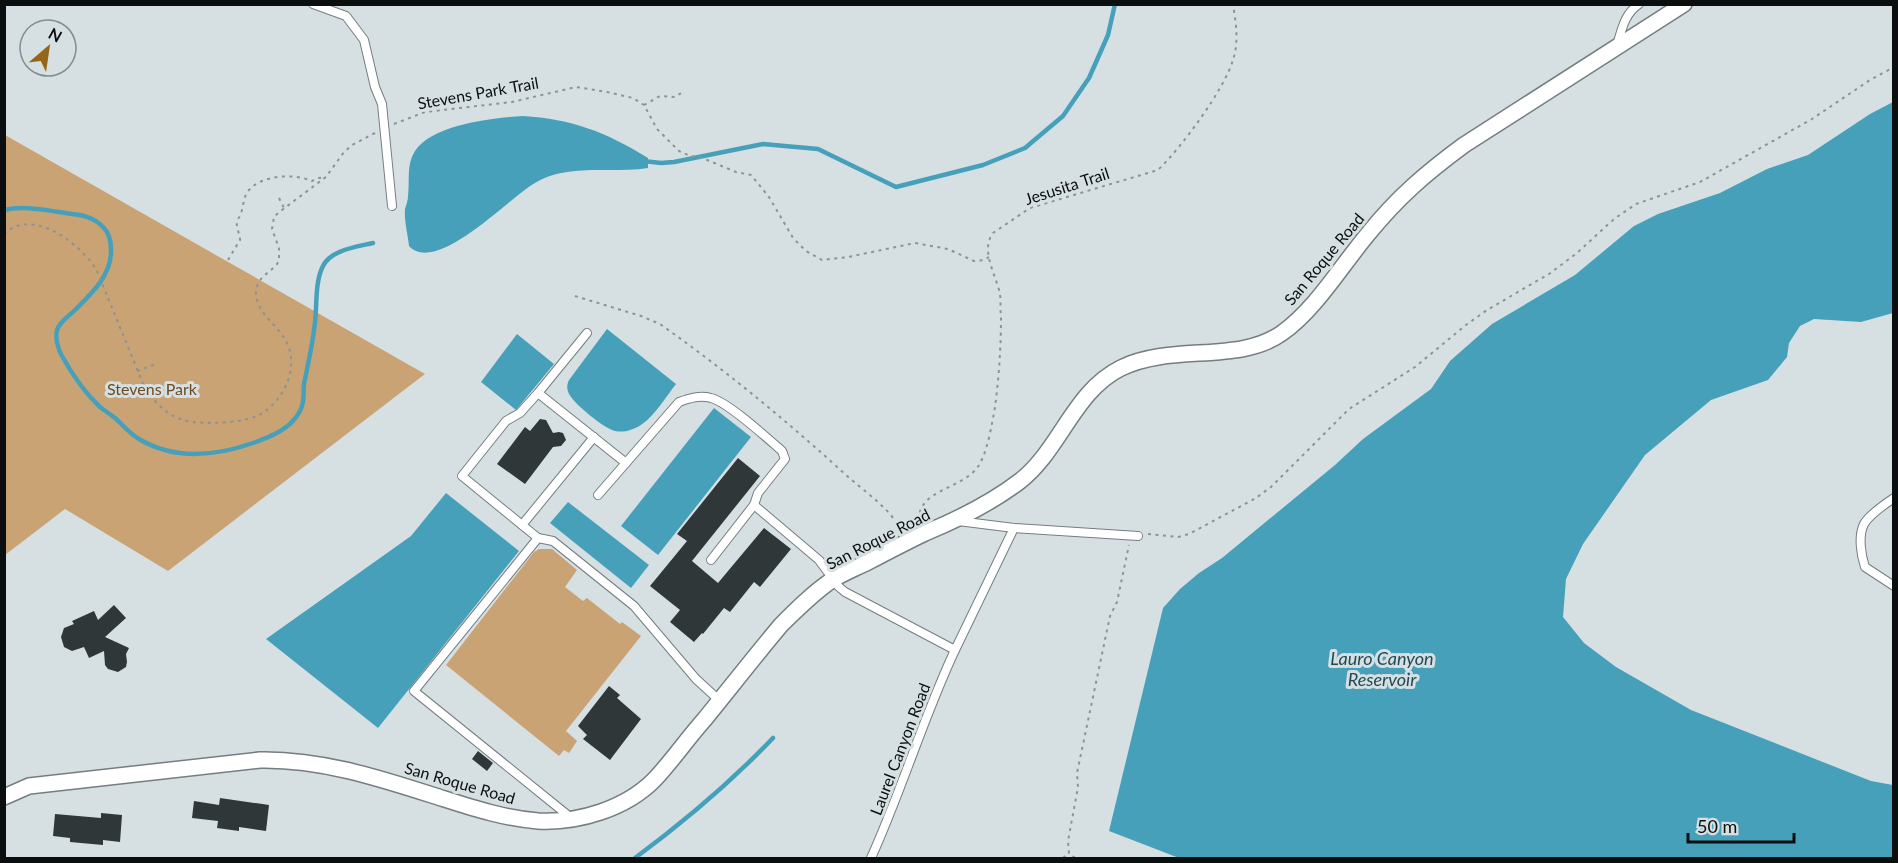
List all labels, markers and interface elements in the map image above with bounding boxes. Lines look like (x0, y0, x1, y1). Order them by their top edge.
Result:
north arrow (18, 18, 78, 78)
text: N (46, 23, 66, 46)
street label: Stevens Park Trail (416, 73, 540, 113)
street label: Jesusita Trail (1022, 163, 1112, 208)
street label: San Roque Road (1280, 209, 1368, 308)
park label: Stevens Park (107, 379, 198, 398)
street label: San Roque Road (823, 504, 933, 573)
water label: Lauro Canyon Reservoir (1330, 647, 1434, 690)
street label: Laurel Canyon Road (866, 680, 933, 818)
street label: San Roque Road (403, 758, 518, 807)
scale bar (1688, 806, 1794, 844)
text: 50 m (1697, 815, 1737, 837)

